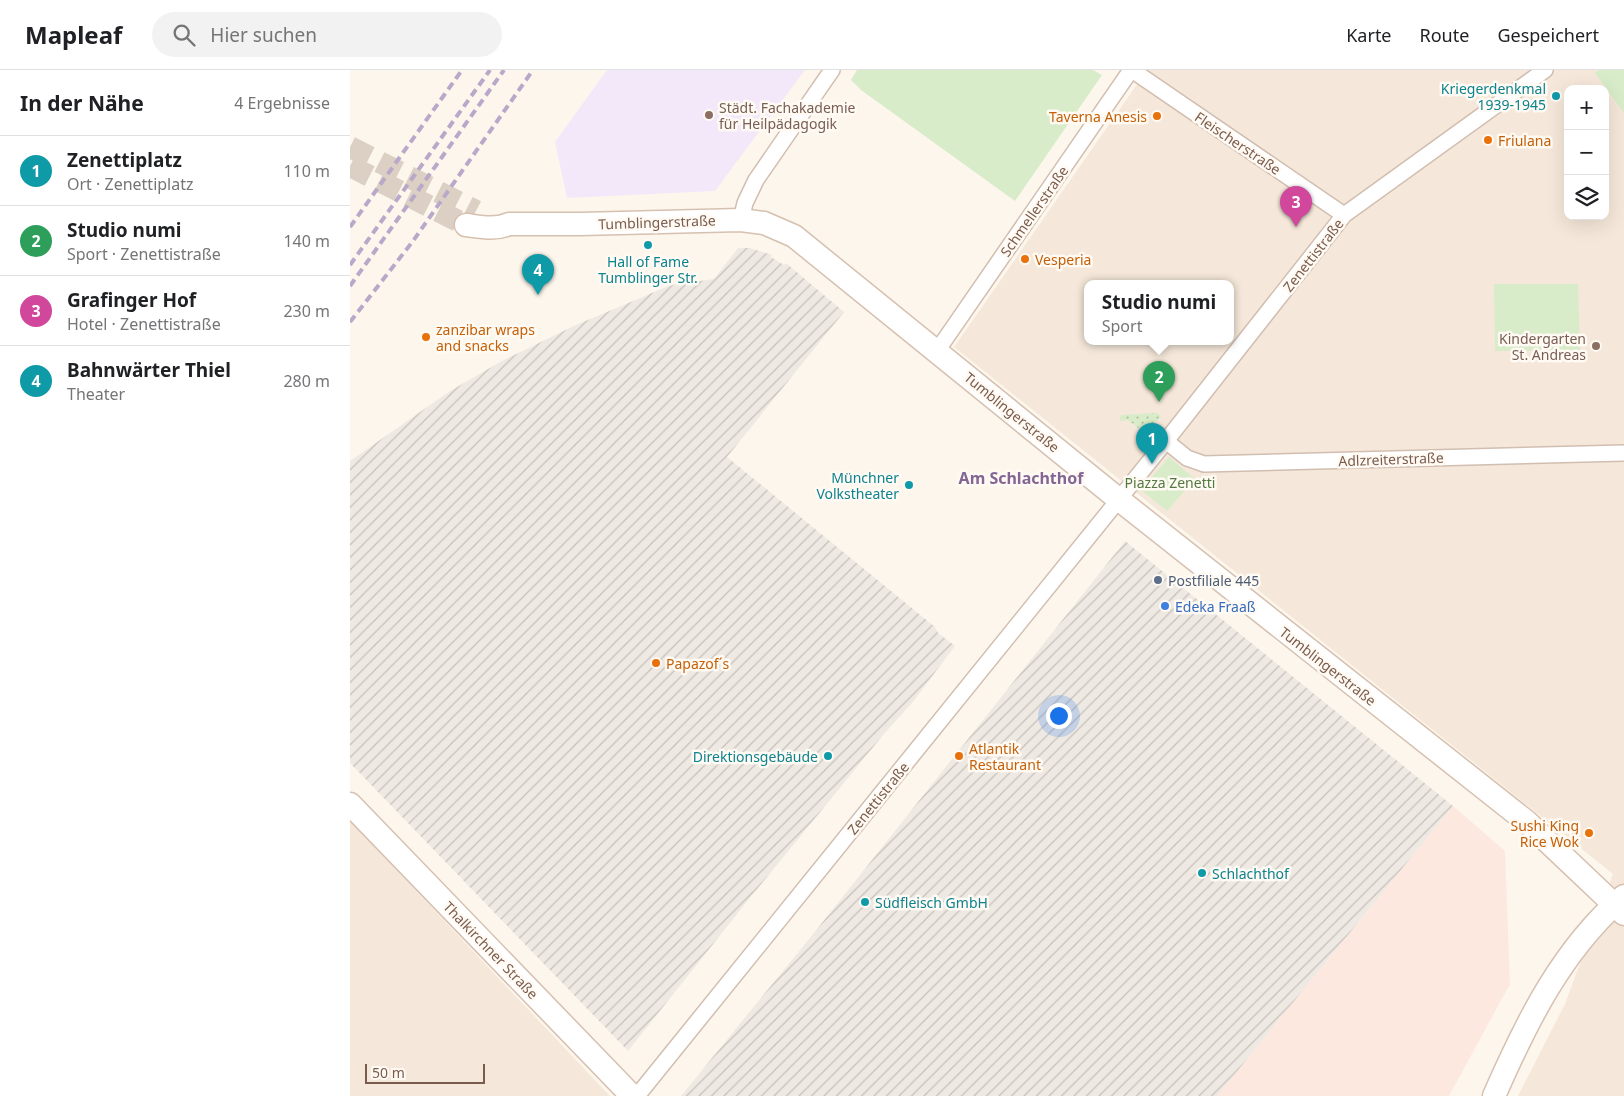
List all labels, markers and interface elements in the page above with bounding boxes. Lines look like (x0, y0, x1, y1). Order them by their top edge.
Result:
search box (152, 12, 502, 57)
text: Mapleaf (25, 18, 122, 51)
icon: search (170, 21, 198, 49)
text: Hier suchen (210, 22, 317, 48)
text: Karte (1346, 23, 1392, 47)
text: Route (1420, 23, 1469, 47)
text: Gespeichert (1497, 23, 1599, 47)
place label: Kriegerdenkmal 1939-1945 (1441, 79, 1546, 114)
map controls (1564, 85, 1609, 220)
button: + (1564, 85, 1609, 130)
text: In der Nähe (20, 89, 144, 117)
marker: Kriegerdenkmal 1939-1945 (1550, 90, 1562, 102)
text: 4 Ergebnisse (234, 92, 330, 114)
place label: Städt. Fachakademie für Heilpädagogik (719, 98, 856, 133)
place label: Taverna Anesis (1049, 107, 1147, 126)
street label: Fleischerstraße (1191, 107, 1285, 179)
marker: Städt. Fachakademie für Heilpädagogik (703, 109, 715, 121)
marker: Taverna Anesis (1151, 110, 1163, 122)
button: − (1564, 130, 1609, 175)
place label: Friulana (1498, 131, 1551, 150)
marker: Friulana (1482, 134, 1494, 146)
text: Zenettiplatz (67, 147, 182, 173)
text: 1 (31, 160, 41, 182)
text: 110 m (283, 160, 330, 182)
street label: Schmellerstraße (996, 162, 1072, 260)
text: Ort · Zenettiplatz (67, 173, 194, 195)
button: layers (1564, 175, 1609, 220)
pin: 3 (1280, 186, 1312, 227)
street label: Tumblingerstraße (598, 210, 716, 234)
street label: Zenettistraße (1278, 214, 1348, 296)
text: Studio numi (67, 217, 181, 243)
text: 2 (31, 230, 41, 252)
text: 140 m (283, 230, 330, 252)
marker: Hall of Fame Tumblinger Str. (642, 239, 654, 251)
text: Sport · Zenettistraße (67, 243, 221, 265)
place label: Vesperia (1035, 250, 1091, 269)
place label: Hall of Fame Tumblinger Str. (598, 252, 698, 287)
marker: Vesperia (1019, 253, 1031, 265)
pin: 4 (522, 254, 554, 295)
popup (1084, 280, 1234, 345)
text: Grafinger Hof (67, 287, 196, 313)
text: Studio numi (1102, 289, 1216, 315)
text: 3 (31, 300, 41, 322)
text: 230 m (283, 300, 330, 322)
text: Hotel · Zenettistraße (67, 313, 221, 335)
text: Sport (1102, 315, 1142, 337)
place label: zanzibar wraps and snacks (436, 320, 535, 355)
place label: Kindergarten St. Andreas (1499, 329, 1586, 364)
marker: zanzibar wraps and snacks (420, 331, 432, 343)
marker: Kindergarten St. Andreas (1590, 340, 1602, 352)
text: Bahnwärter Thiel (67, 357, 231, 383)
pin: 2 (1143, 361, 1175, 402)
street label: Tumblingerstraße (960, 368, 1064, 456)
text: 4 (31, 370, 41, 392)
text: 280 m (283, 370, 330, 392)
text: Theater (67, 383, 125, 405)
pin: 1 (1136, 423, 1168, 464)
street label: Adlzreiterstraße (1338, 448, 1444, 470)
district label: Am Schlachthof (959, 467, 1084, 489)
place label: Münchner Volkstheater (816, 468, 899, 503)
park label: Piazza Zenetti (1125, 473, 1215, 492)
marker: Münchner Volkstheater (903, 479, 915, 491)
place label: Postfiliale 445 (1168, 571, 1259, 590)
marker: Postfiliale 445 (1152, 574, 1164, 586)
place label: Edeka Fraaß (1175, 597, 1256, 616)
marker: Edeka Fraaß (1159, 600, 1171, 612)
street label: Tumblingerstraße (1276, 622, 1380, 710)
place label: Papazof´s (666, 654, 730, 673)
marker: Papazof´s (650, 657, 662, 669)
your location (1046, 703, 1072, 729)
place label: Atlantik Restaurant (969, 739, 1041, 774)
place label: Direktionsgebäude (693, 747, 818, 766)
marker: Direktionsgebäude (822, 750, 834, 762)
marker: Atlantik Restaurant (953, 750, 965, 762)
street label: Zenettistraße (843, 758, 913, 838)
place label: Sushi King Rice Wok (1511, 816, 1580, 851)
marker: Sushi King Rice Wok (1583, 827, 1595, 839)
place label: Schlachthof (1212, 864, 1290, 883)
marker: Schlachthof (1196, 867, 1208, 879)
place label: Südfleisch GmbH (875, 893, 988, 912)
marker: Südfleisch GmbH (859, 896, 871, 908)
street label: Thalkirchner Straße (439, 897, 543, 1003)
scale bar (365, 1061, 485, 1084)
text: 50 m (372, 1063, 405, 1082)

